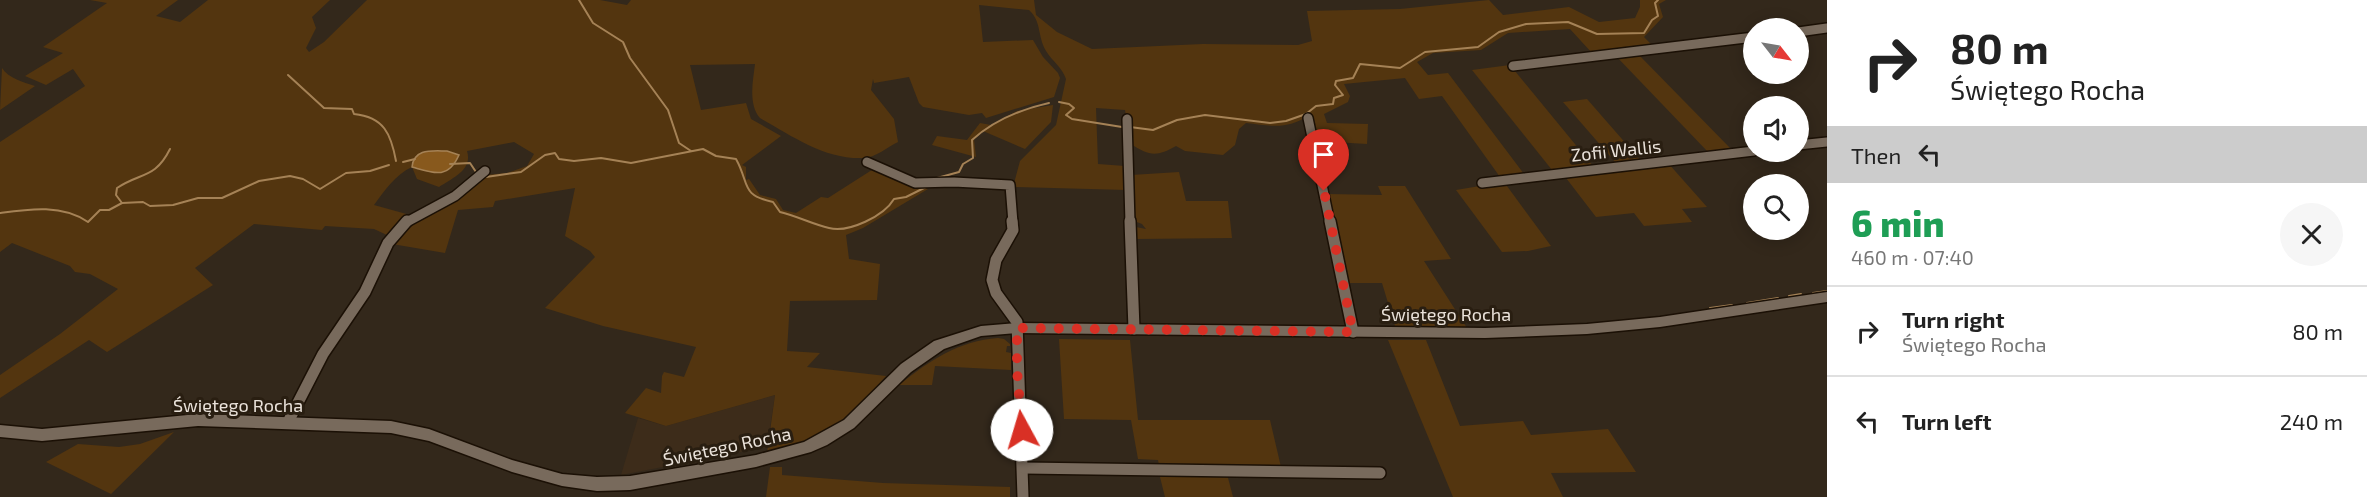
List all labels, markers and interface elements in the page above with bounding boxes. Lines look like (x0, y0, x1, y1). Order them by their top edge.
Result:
north arrow (1743, 18, 1809, 84)
map controls (1743, 18, 1809, 240)
text: 80 m (1950, 22, 2049, 72)
icon: right (1851, 24, 1929, 102)
text: Świętego Rocha (1950, 73, 2145, 105)
button: sound (1743, 96, 1809, 162)
pin (1298, 129, 1349, 191)
street label: Zofii Wallis (1570, 134, 1662, 166)
icon: arrive (1307, 138, 1340, 171)
icon: left (1913, 138, 1946, 171)
text: Then (1851, 142, 1901, 168)
button: search (1743, 174, 1809, 240)
text: 6 min (1851, 201, 1945, 244)
button: close (2280, 203, 2343, 266)
text: 460 m · 07:40 (1851, 245, 1974, 269)
street label: Świętego Rocha (1381, 303, 1511, 325)
text: Turn right (1902, 306, 2004, 332)
icon: right (1851, 315, 1884, 348)
text: 80 m (2292, 318, 2343, 344)
text: Świętego Rocha (1902, 332, 2047, 356)
street label: Świętego Rocha (173, 394, 303, 416)
position arrow (990, 398, 1054, 462)
icon: left (1851, 405, 1884, 438)
text: Turn left (1902, 408, 1991, 434)
text: 240 m (2280, 408, 2343, 434)
street label: Świętego Rocha (661, 422, 793, 470)

